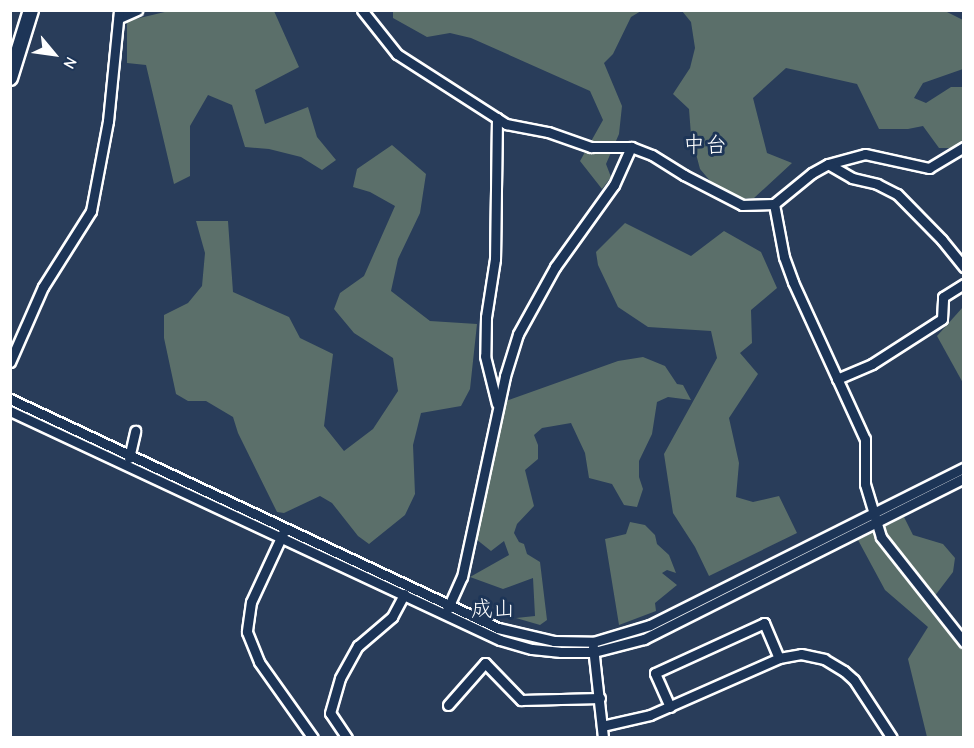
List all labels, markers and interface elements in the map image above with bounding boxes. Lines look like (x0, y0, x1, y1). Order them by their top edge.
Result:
north arrow (24, 24, 84, 84)
text: N (59, 54, 80, 72)
district label: 中台 (683, 133, 727, 159)
district label: 成山 (471, 597, 515, 623)

